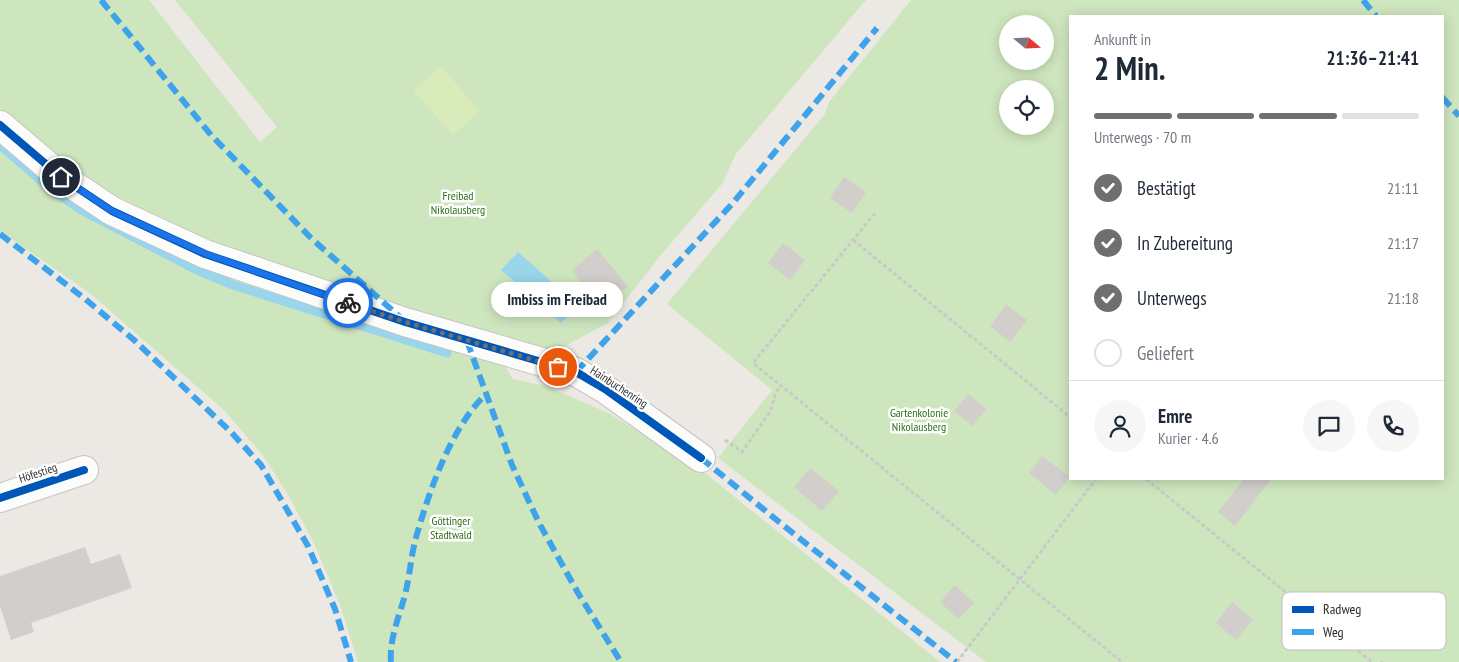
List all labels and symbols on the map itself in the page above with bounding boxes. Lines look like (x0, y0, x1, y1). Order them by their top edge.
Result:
north arrow (999, 15, 1054, 70)
pin (40, 156, 82, 198)
park label: Freibad Nikolausberg (431, 188, 485, 217)
courier (323, 278, 373, 328)
callout: Imbiss im Freibad (492, 282, 624, 317)
pin (537, 346, 579, 388)
street label: Hainbuchenring (588, 362, 651, 411)
park label: Gartenkolonie Nikolausberg (890, 405, 948, 434)
street label: Höfestieg (17, 459, 59, 486)
park label: Göttinger Stadtwald (430, 513, 472, 542)
legend (1282, 592, 1446, 650)
text: Radweg (1323, 600, 1361, 618)
text: Weg (1323, 623, 1344, 641)

